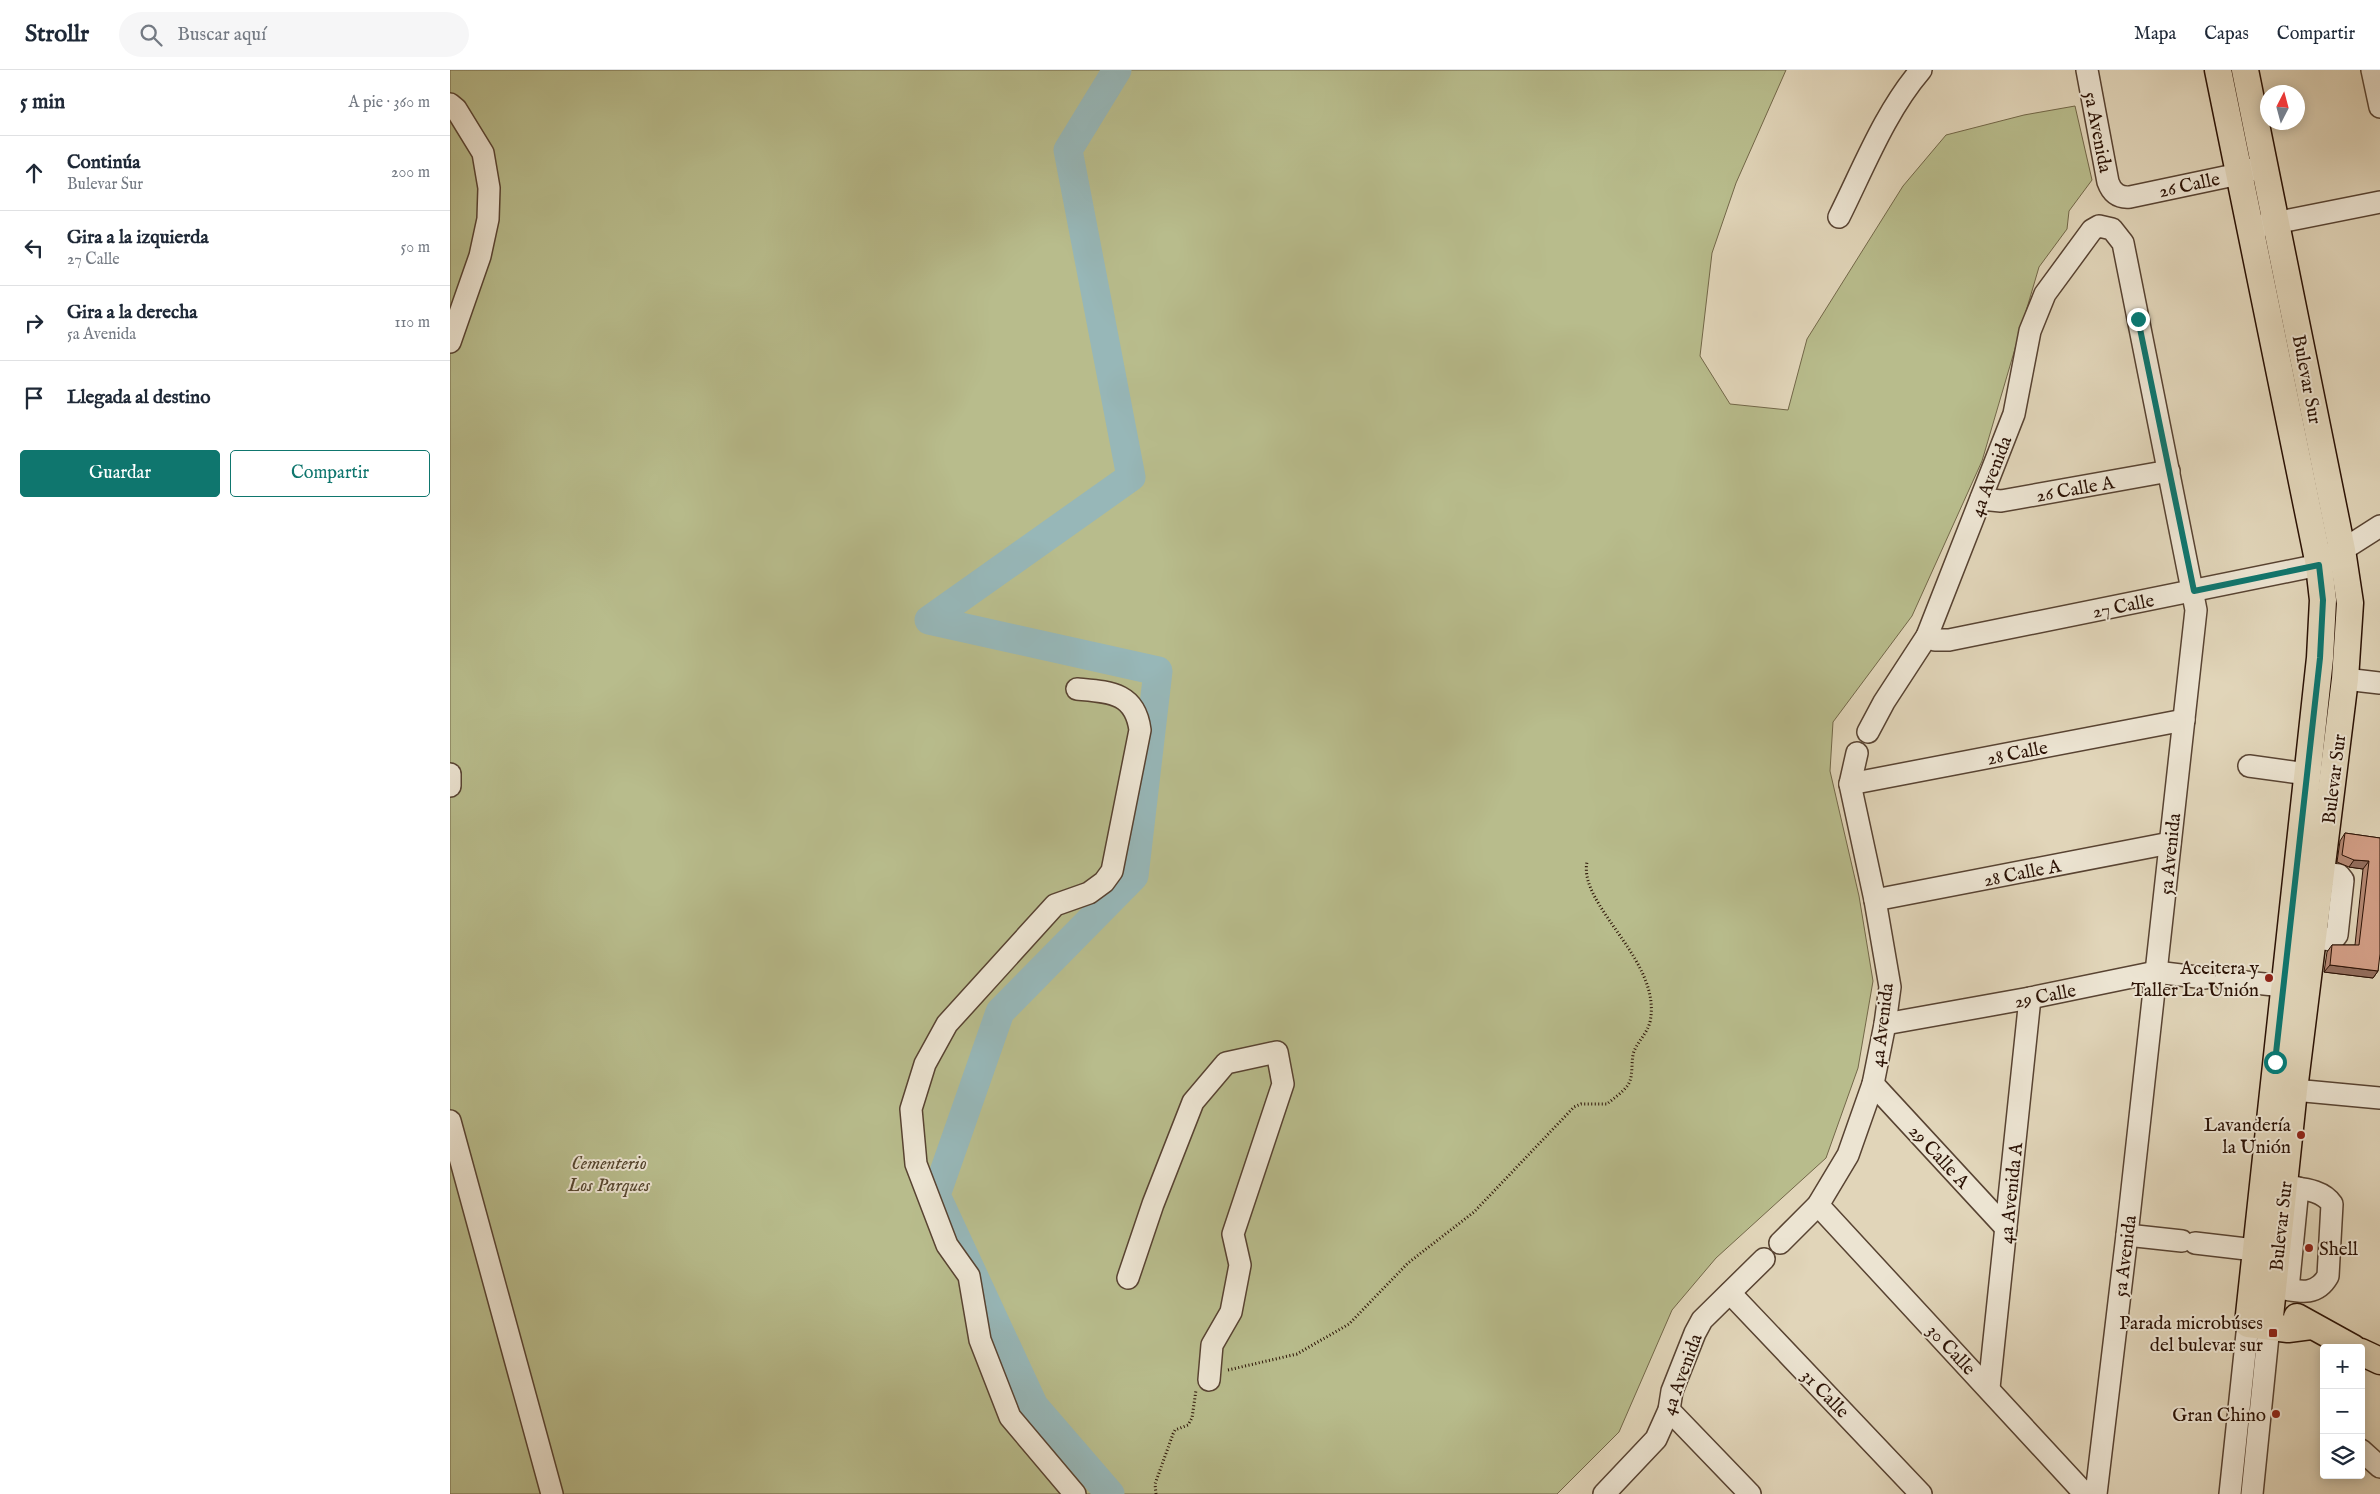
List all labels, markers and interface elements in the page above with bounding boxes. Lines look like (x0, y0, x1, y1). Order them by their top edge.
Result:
search box (119, 12, 469, 57)
text: Strollr (25, 19, 89, 50)
icon: search (137, 21, 165, 49)
text: Buscar aquí (177, 23, 266, 47)
text: Mapa (2134, 23, 2176, 46)
text: Capas (2204, 23, 2249, 46)
text: Compartir (2277, 23, 2355, 46)
north arrow (2260, 85, 2305, 130)
text: 5 min (20, 89, 65, 116)
street label: 5a Avenida (2077, 90, 2117, 176)
text: A pie · 360 m (349, 93, 430, 113)
text: Continúa (67, 151, 141, 175)
icon: ahead (20, 159, 48, 187)
text: 200 m (391, 163, 430, 183)
street label: 26 Calle (2157, 168, 2222, 204)
text: Bulevar Sur (67, 175, 143, 195)
text: Gira a la izquierda (67, 226, 209, 250)
icon: left (20, 234, 48, 262)
text: 50 m (401, 238, 430, 258)
text: 27 Calle (67, 250, 120, 270)
text: Gira a la derecha (67, 301, 197, 325)
route end (2127, 308, 2150, 331)
icon: right (20, 309, 48, 337)
text: 110 m (394, 313, 430, 333)
text: 5a Avenida (67, 325, 136, 345)
street label: Bulevar Sur (2286, 333, 2326, 426)
icon: arrive (20, 384, 48, 412)
text: Llegada al destino (67, 386, 210, 410)
street label: 4a Avenida (1965, 432, 2019, 521)
button: Guardar (20, 450, 220, 497)
button: Compartir (230, 450, 430, 497)
street label: 26 Calle A (2034, 471, 2117, 509)
street label: 27 Calle (2090, 589, 2157, 625)
street label: Bulevar Sur (2318, 733, 2352, 826)
street label: 28 Calle (1985, 736, 2050, 772)
street label: 5a Avenida (2155, 811, 2187, 896)
street label: 28 Calle A (1982, 854, 2064, 893)
place label: Aceitera y Taller La Unión (2131, 957, 2260, 1003)
marker: Aceitera y Taller La Unión (2263, 972, 2275, 984)
street label: 29 Calle (2013, 979, 2078, 1015)
street label: 4a Avenida (1866, 981, 1900, 1069)
route start (2264, 1051, 2287, 1074)
place label: Lavandería la Unión (2204, 1114, 2292, 1160)
street label: 29 Calle A (1903, 1120, 1975, 1195)
marker: Lavandería la Unión (2295, 1129, 2307, 1141)
street label: 4a Avenida A (1995, 1140, 2029, 1245)
park label: Cementerio Los Parques (567, 1152, 651, 1198)
street label: Bulevar Sur (2265, 1180, 2299, 1272)
street label: 5a Avenida (2109, 1213, 2143, 1299)
place label: Shell (2319, 1238, 2359, 1262)
marker: Shell (2303, 1242, 2315, 1254)
place label: Parada microbúses del bulevar sur (2119, 1312, 2263, 1358)
street label: 30 Calle (1921, 1320, 1980, 1381)
marker: Parada microbúses del bulevar sur (2267, 1327, 2279, 1339)
street label: 4a Avenida (1657, 1330, 1709, 1419)
map controls (2320, 1344, 2365, 1479)
button: + (2320, 1344, 2365, 1389)
street label: 31 Calle (1795, 1365, 1854, 1424)
button: − (2320, 1389, 2365, 1434)
place label: Gran Chino (2172, 1404, 2266, 1428)
marker: Gran Chino (2270, 1408, 2282, 1420)
button: layers (2320, 1434, 2365, 1479)

